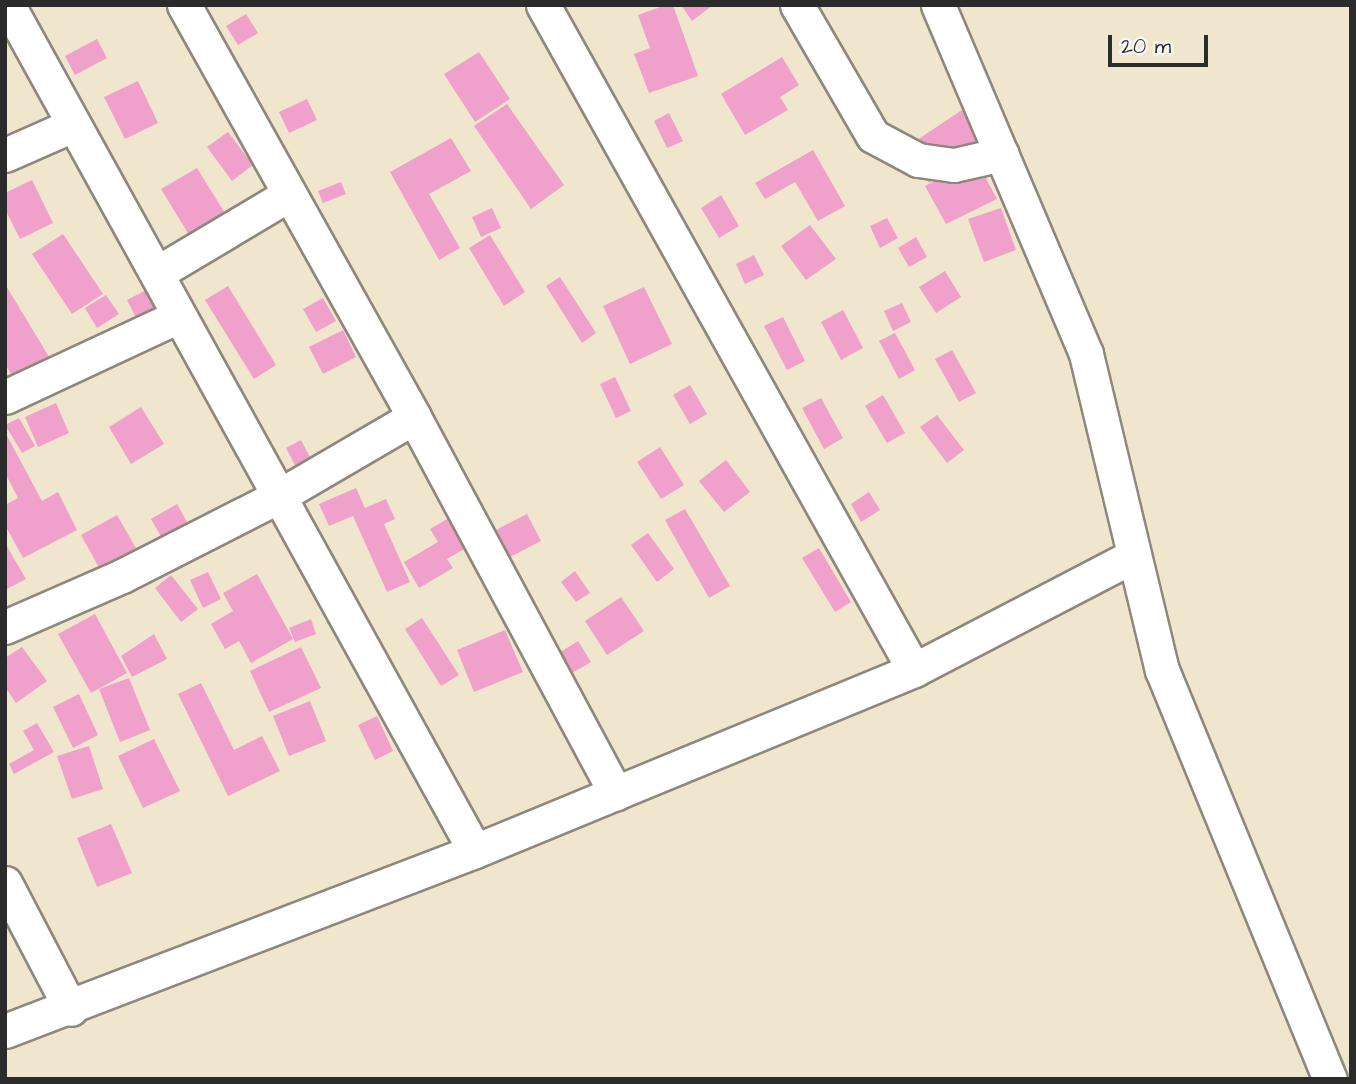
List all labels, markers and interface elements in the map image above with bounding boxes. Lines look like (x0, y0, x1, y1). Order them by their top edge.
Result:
scale bar (1111, 21, 1211, 65)
text: 20 m (1121, 32, 1171, 61)

